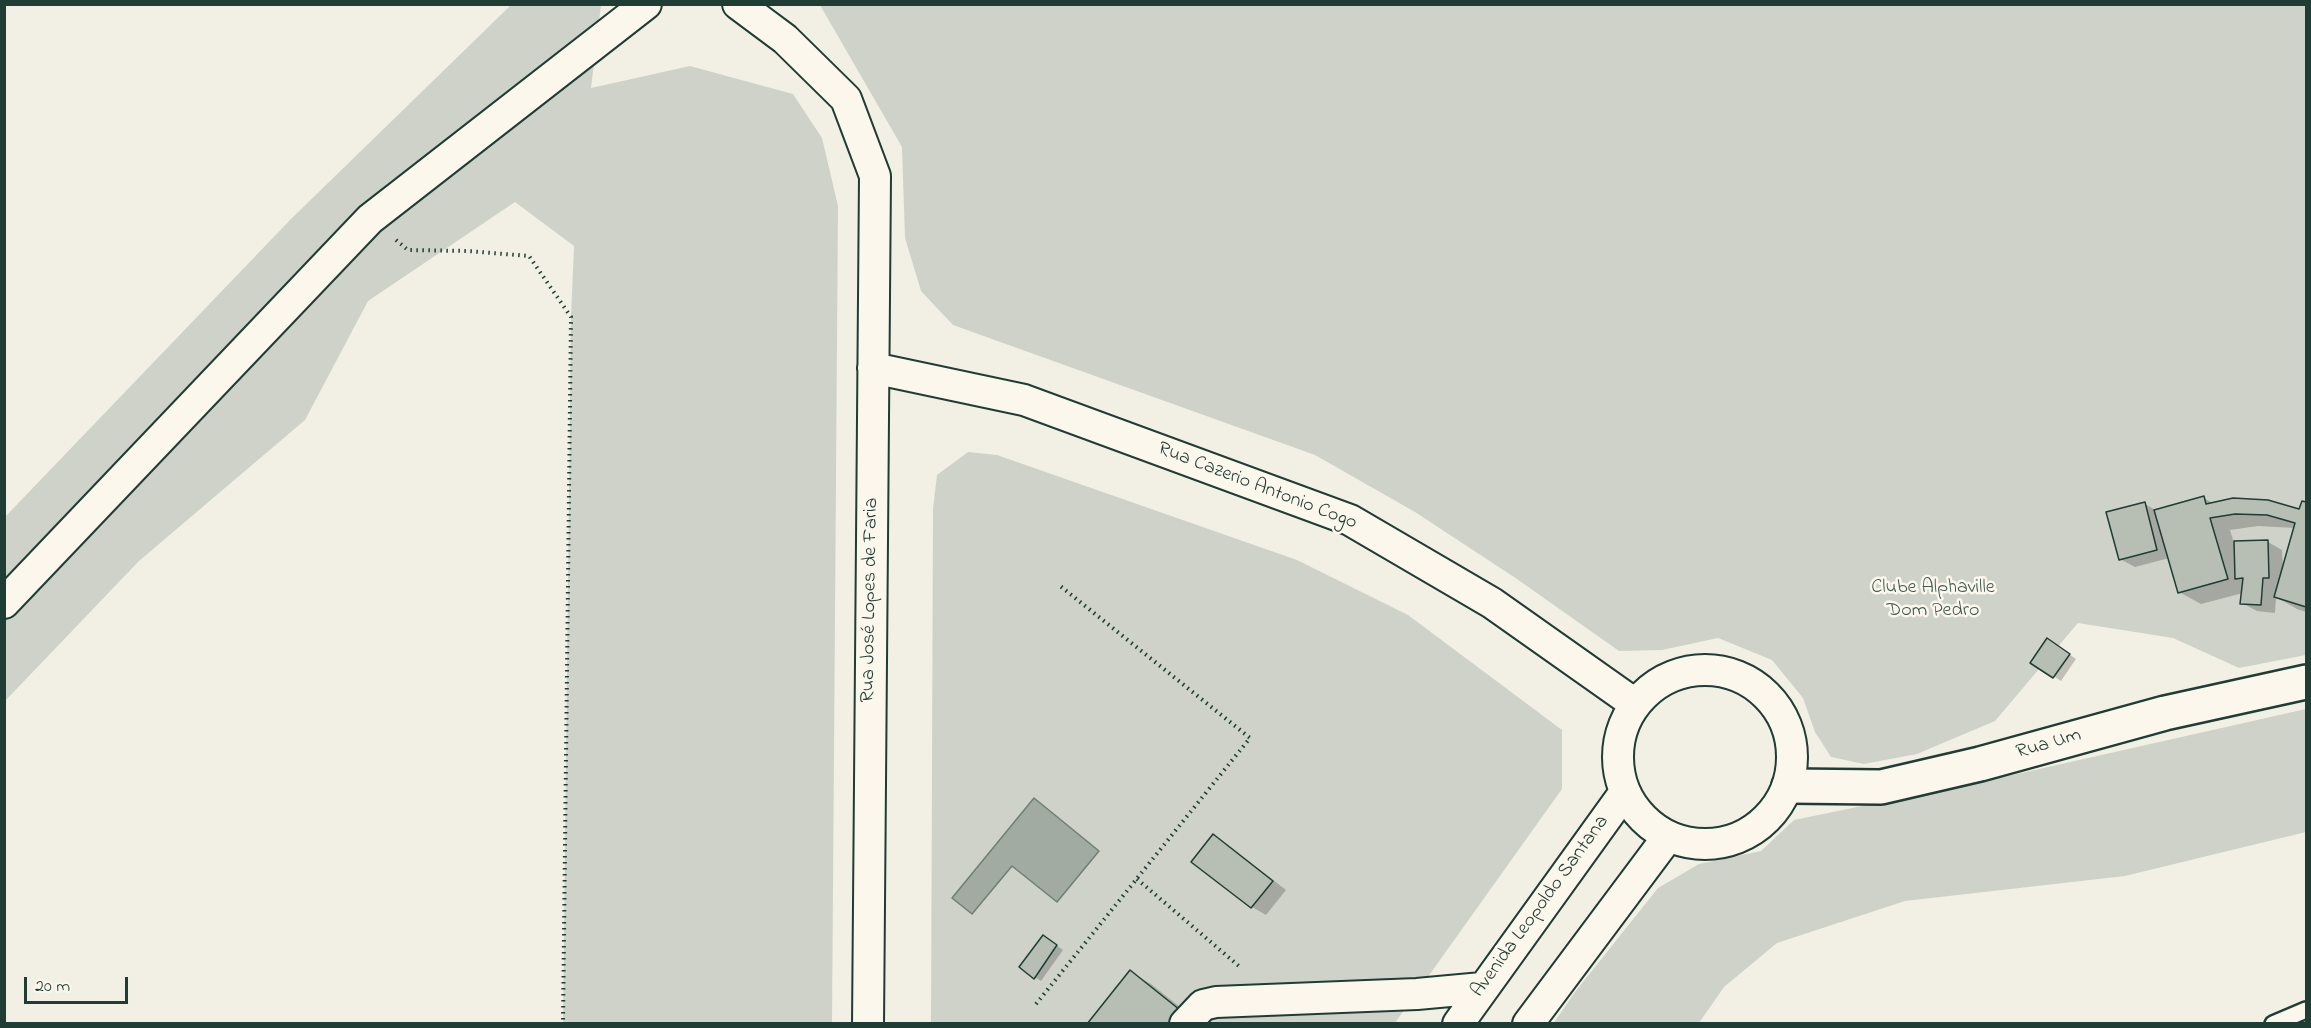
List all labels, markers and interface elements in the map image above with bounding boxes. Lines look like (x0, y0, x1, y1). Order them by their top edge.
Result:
street label: Rua Cazerio Antonio Cogo (1154, 438, 1360, 536)
street label: Rua José Lopes de Faria (857, 497, 885, 703)
park label: Clube Alphaville Dom Pedro (1871, 577, 1995, 624)
street label: Rua Um (2014, 724, 2084, 766)
street label: Avenida Leopoldo Santana (1467, 811, 1615, 1003)
scale bar (27, 965, 130, 1003)
text: 20 m (35, 974, 70, 1000)

